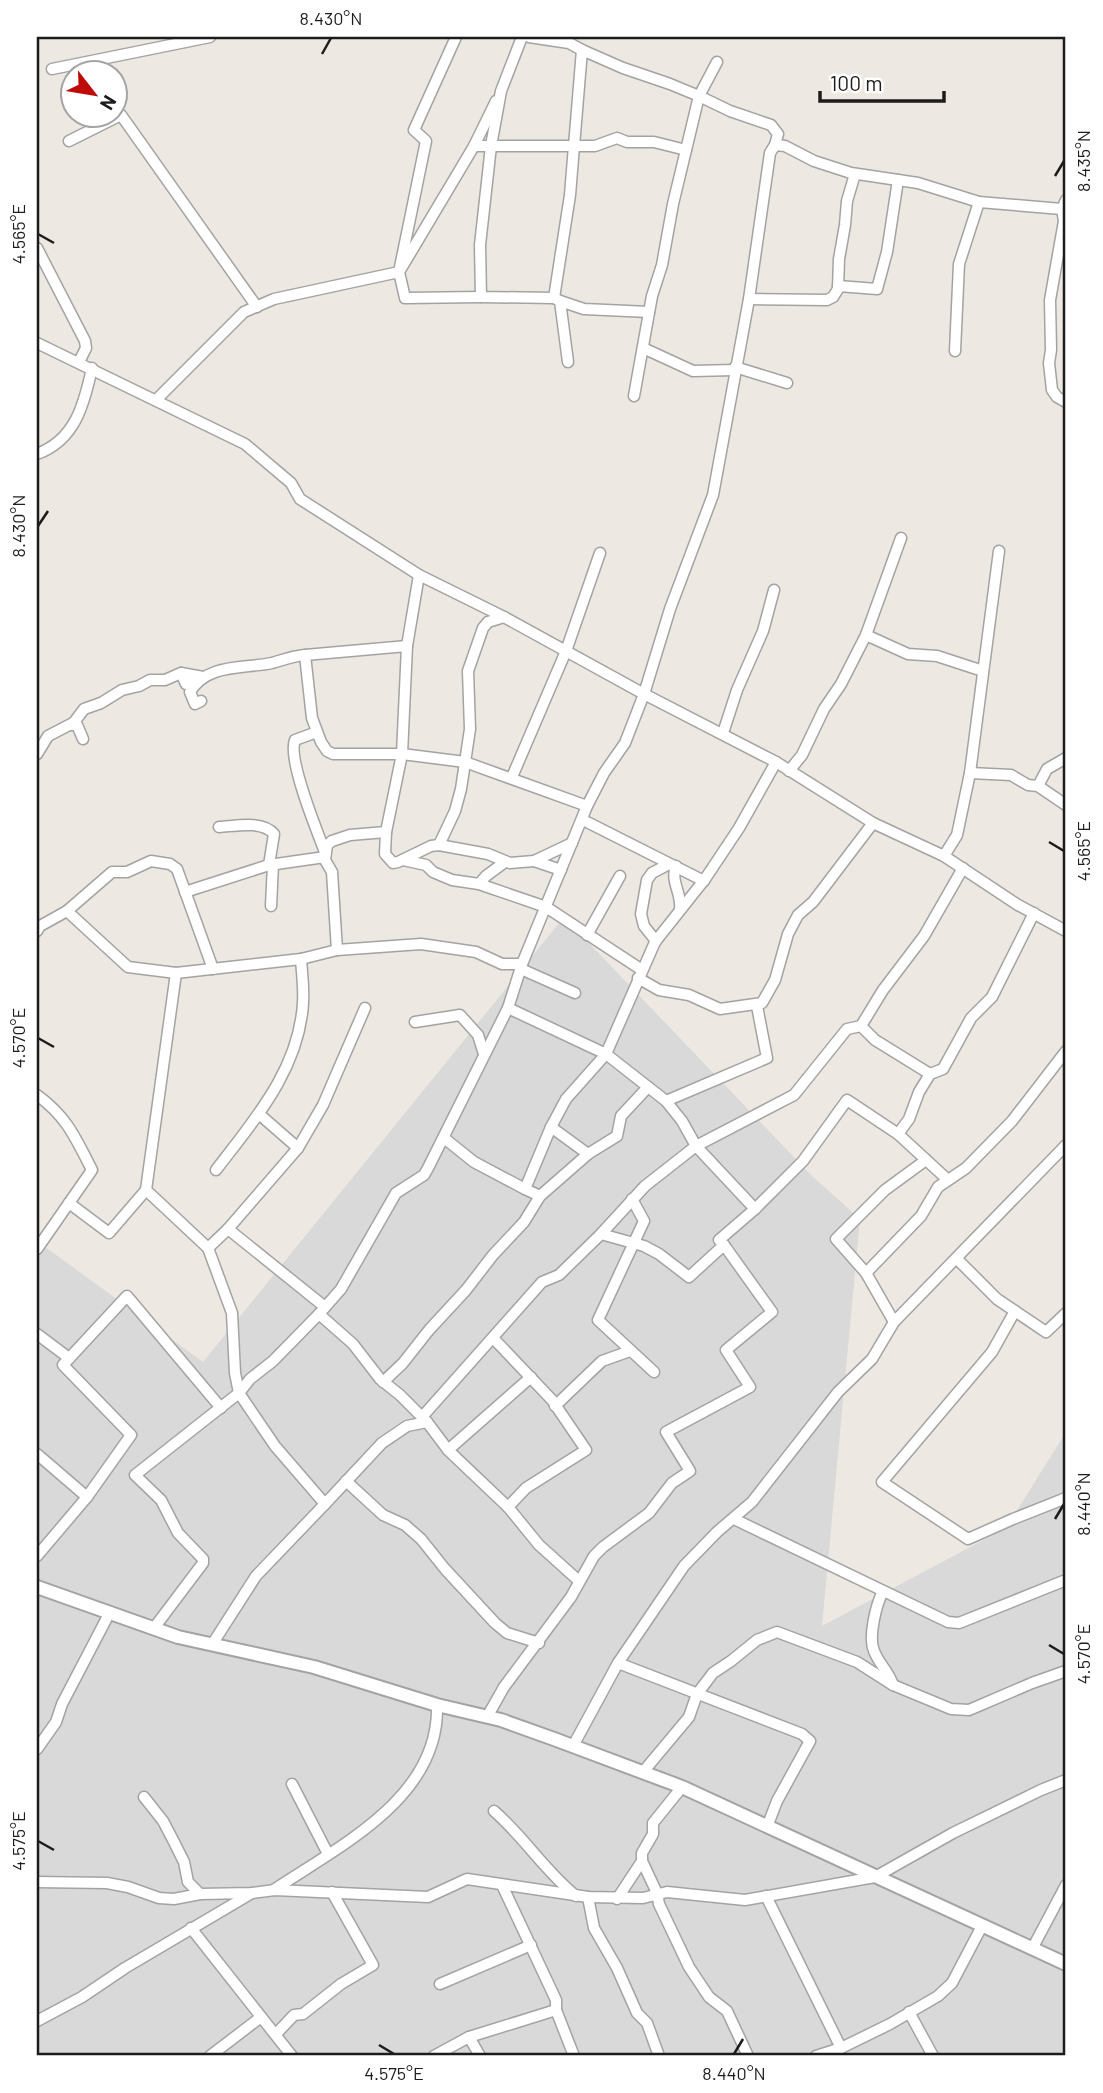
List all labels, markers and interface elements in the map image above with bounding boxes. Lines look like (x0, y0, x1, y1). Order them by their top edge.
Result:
text: 8.430°N (300, 7, 362, 29)
north arrow (60, 60, 130, 130)
scale bar (820, 60, 944, 104)
text: 100 m (830, 70, 883, 95)
text: N (96, 92, 122, 114)
text: 8.435°N (1072, 130, 1094, 192)
text: 4.565°E (7, 204, 29, 264)
text: 8.430°N (7, 495, 29, 557)
text: 4.565°E (1072, 821, 1094, 881)
text: 4.570°E (7, 1008, 29, 1068)
text: 8.440°N (1072, 1472, 1094, 1536)
text: 4.570°E (1072, 1624, 1094, 1684)
text: 4.575°E (7, 1811, 29, 1871)
text: 4.575°E (364, 2062, 424, 2084)
text: 8.440°N (702, 2062, 766, 2084)

